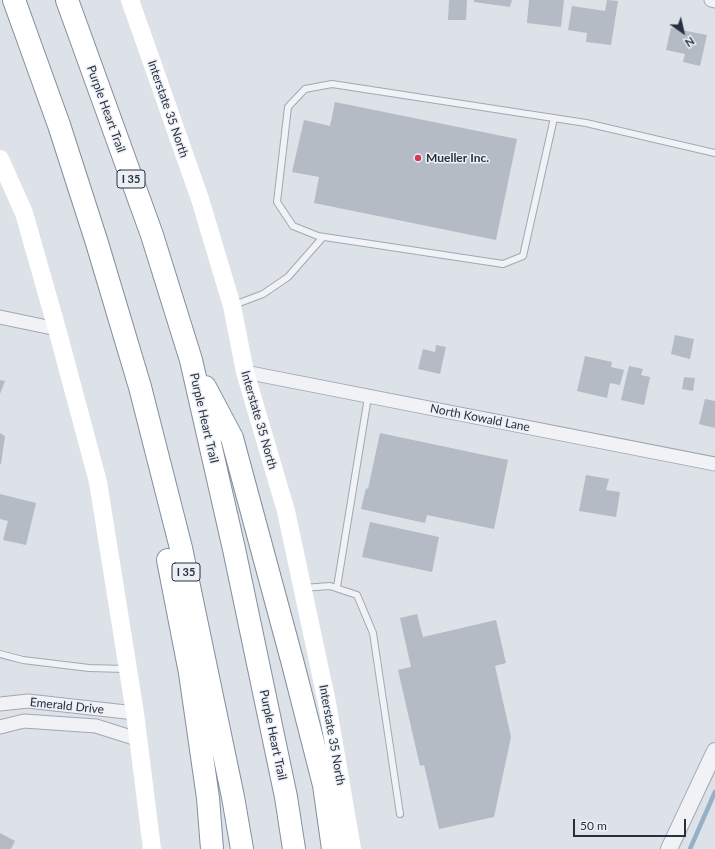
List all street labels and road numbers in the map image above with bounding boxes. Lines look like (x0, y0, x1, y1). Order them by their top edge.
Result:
street label: Interstate 35 North (145, 58, 191, 160)
street label: Purple Heart Trail (84, 63, 128, 155)
road number: I 35 (117, 170, 145, 188)
street label: Interstate 35 North (238, 369, 280, 471)
street label: Purple Heart Trail (187, 372, 221, 464)
street label: North Kowald Lane (429, 401, 531, 435)
road number: I 35 (172, 563, 200, 581)
street label: Interstate 35 North (316, 684, 348, 786)
street label: Purple Heart Trail (256, 689, 290, 781)
street label: Emerald Drive (29, 695, 105, 717)

